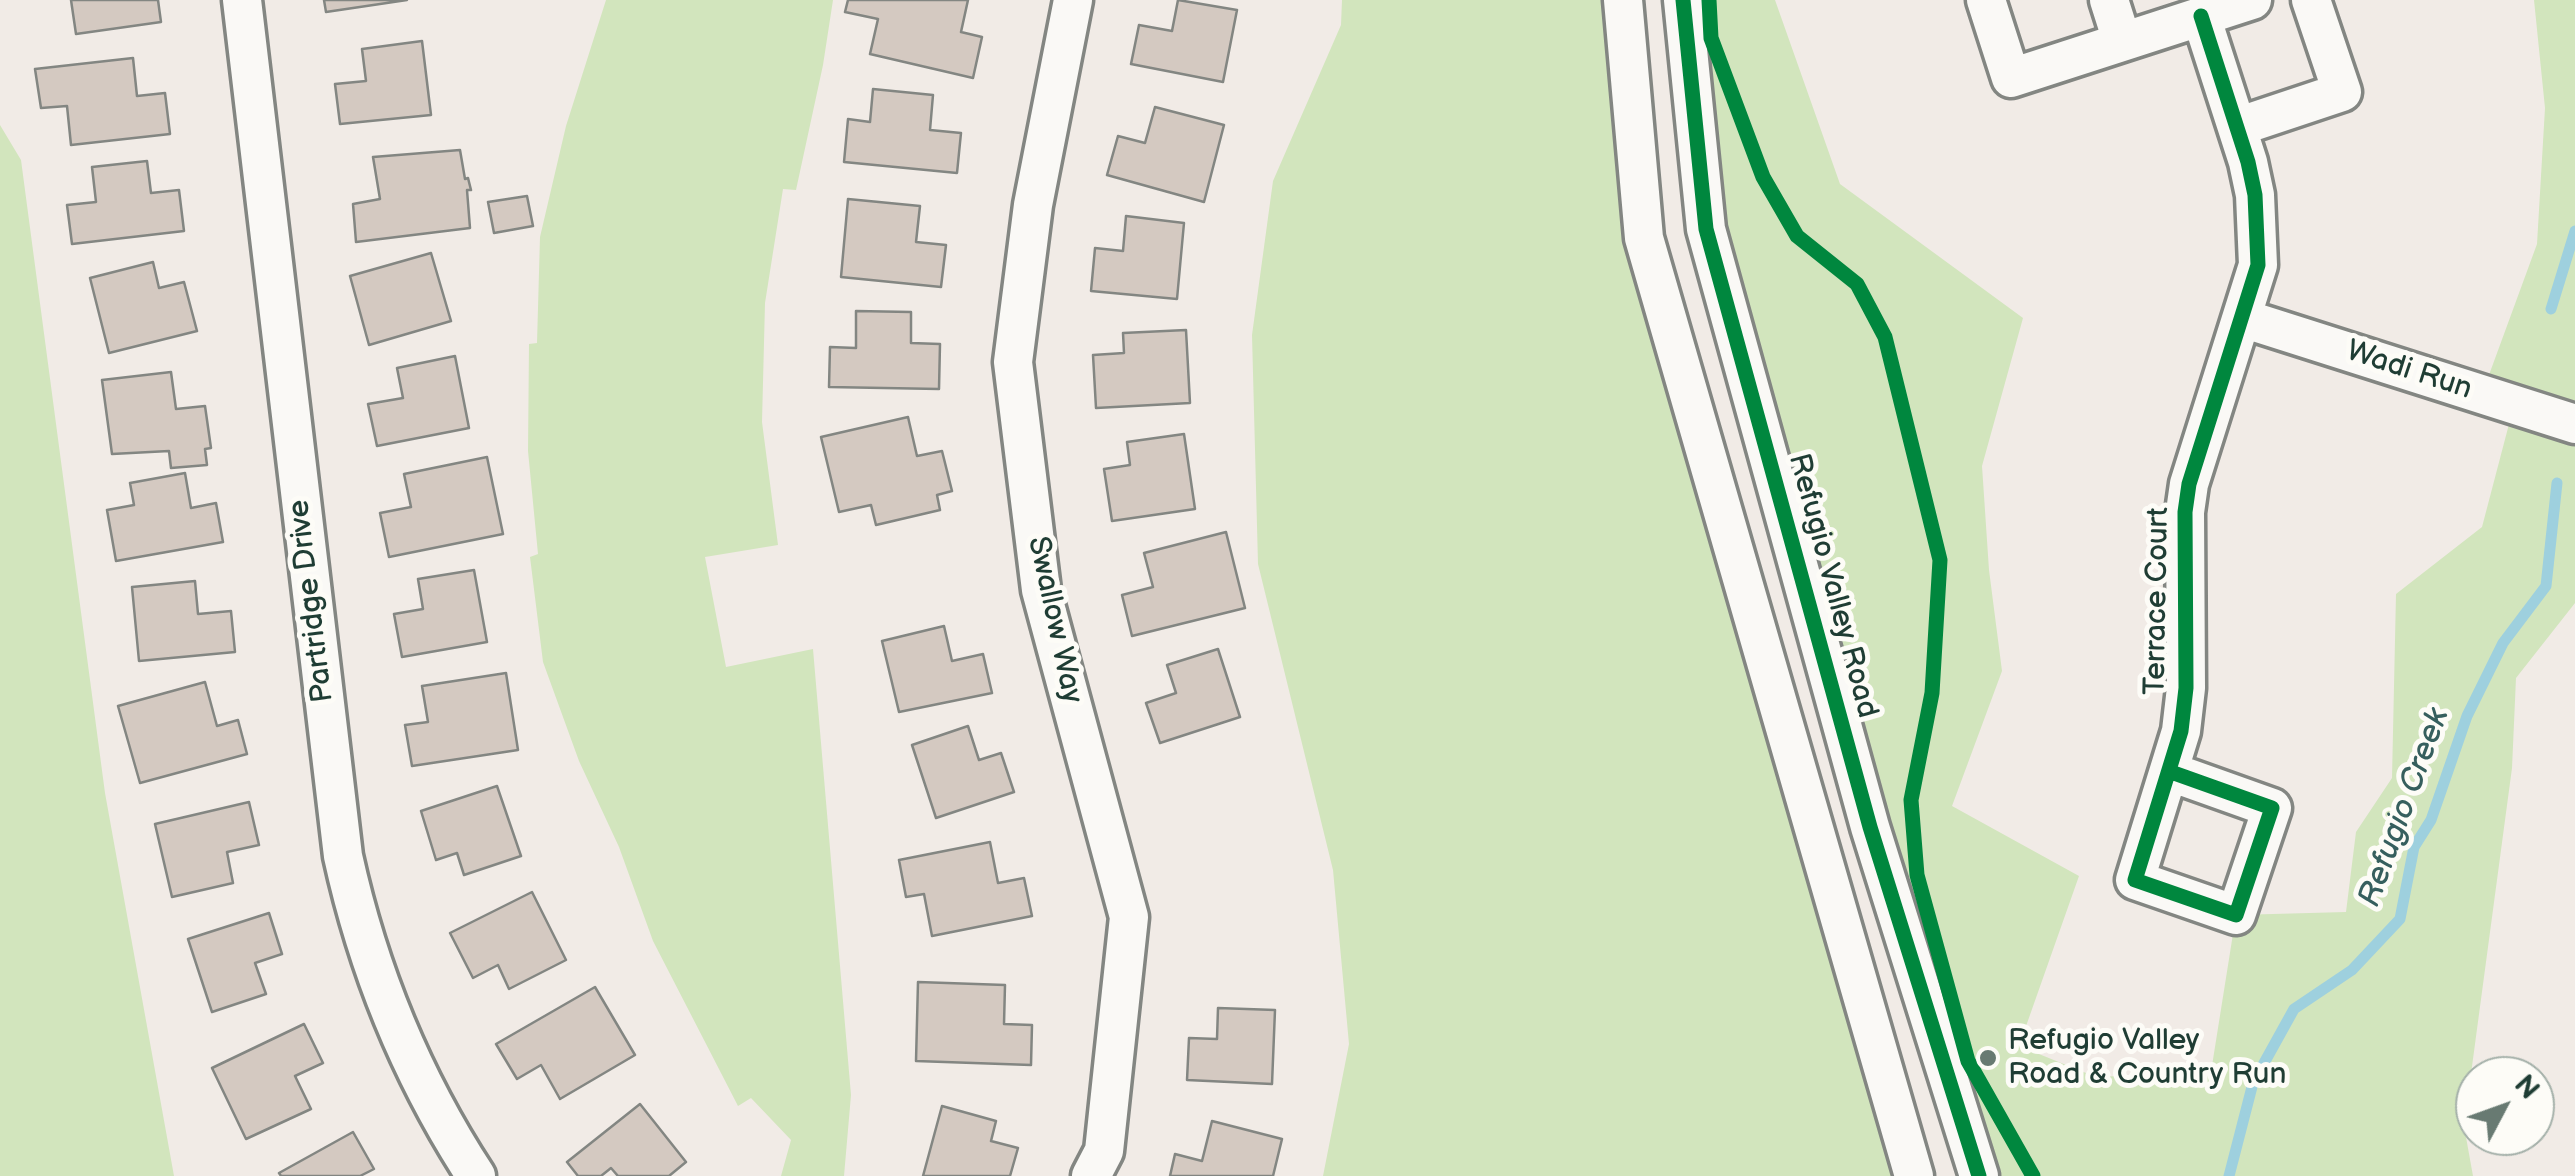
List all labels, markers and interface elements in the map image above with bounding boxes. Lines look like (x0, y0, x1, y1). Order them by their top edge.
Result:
street label: Wadi Run (2342, 334, 2476, 408)
street label: Refugio Valley Road (1779, 450, 1885, 722)
street label: Partridge Drive (282, 498, 342, 704)
street label: Terrace Court (2138, 507, 2178, 695)
street label: Swallow Way (1019, 533, 1089, 707)
water label: Refugio Creek (2351, 704, 2459, 912)
place label: Refugio Valley Road & Country Run (2008, 1023, 2286, 1094)
marker: Refugio Valley Road & Country Run (1977, 1047, 1999, 1069)
north arrow (2455, 1056, 2555, 1156)
text: N (2507, 1069, 2546, 1106)

